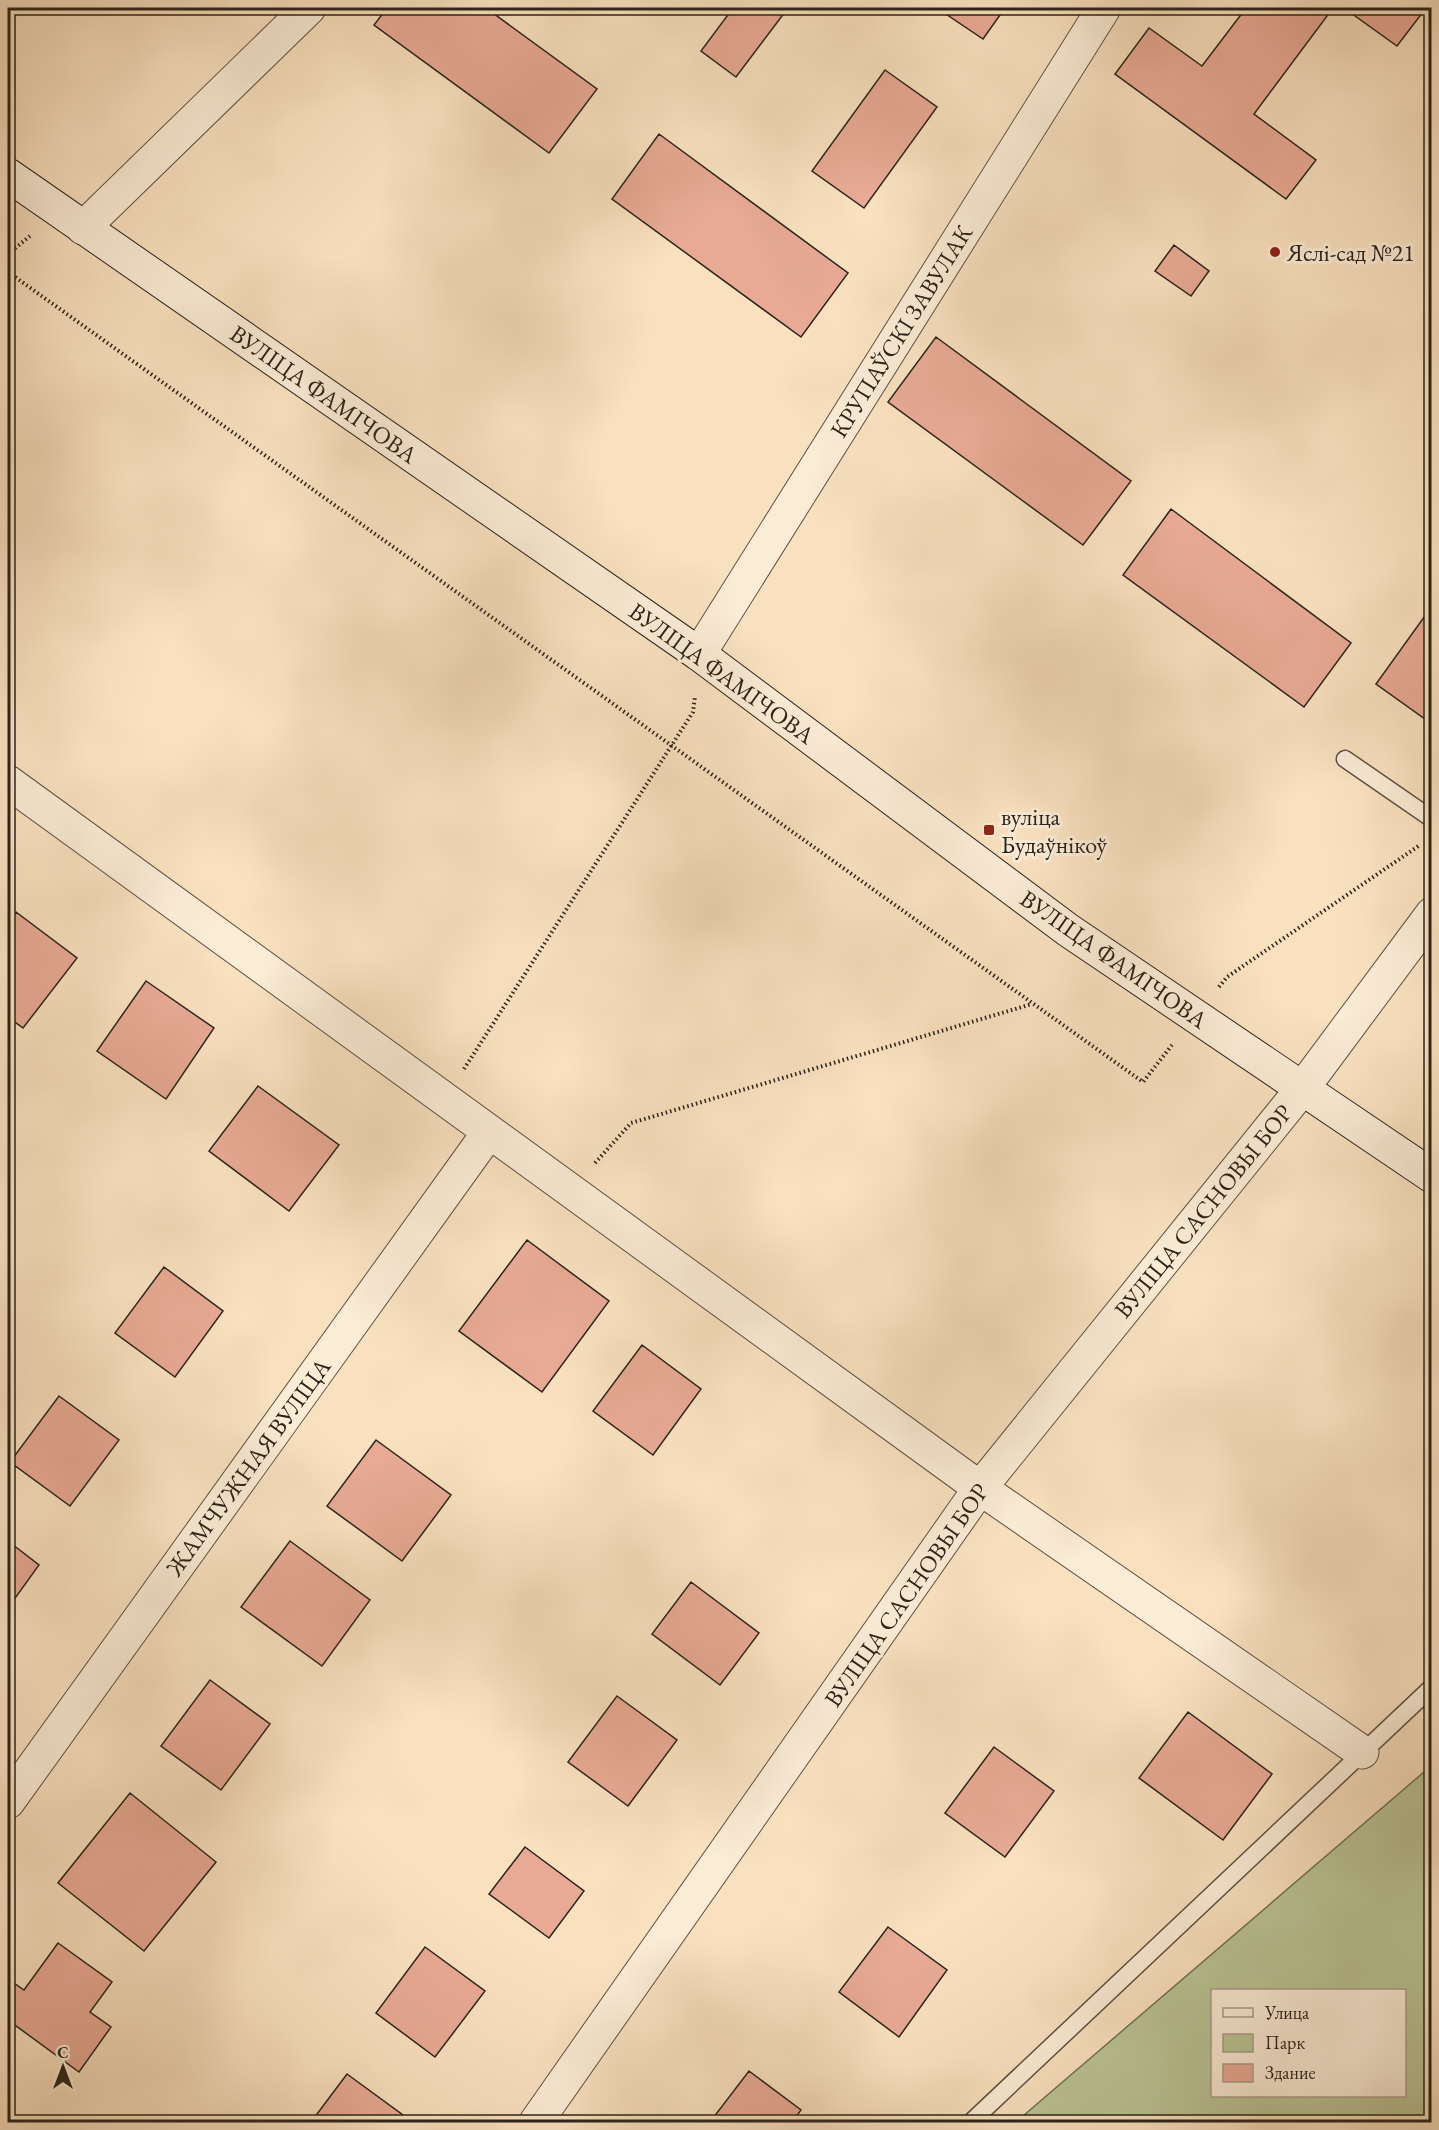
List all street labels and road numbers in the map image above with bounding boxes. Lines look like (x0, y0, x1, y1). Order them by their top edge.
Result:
street label: КРУПАЎСКІ ЗАВУЛАК (823, 219, 979, 443)
street label: ВУЛІЦА ФАМІЧОВА (224, 318, 424, 470)
street label: ВУЛІЦА ФАМІЧОВА (623, 595, 821, 751)
street label: ВУЛІЦА ФАМІЧОВА (1014, 883, 1214, 1035)
street label: ВУЛІЦА САСНОВЫ БОР (1107, 1098, 1299, 1324)
street label: ЖАМЧУЖНАЯ ВУЛІЦА (158, 1352, 338, 1583)
street label: ВУЛІЦА САСНОВЫ БОР (817, 1477, 995, 1713)

